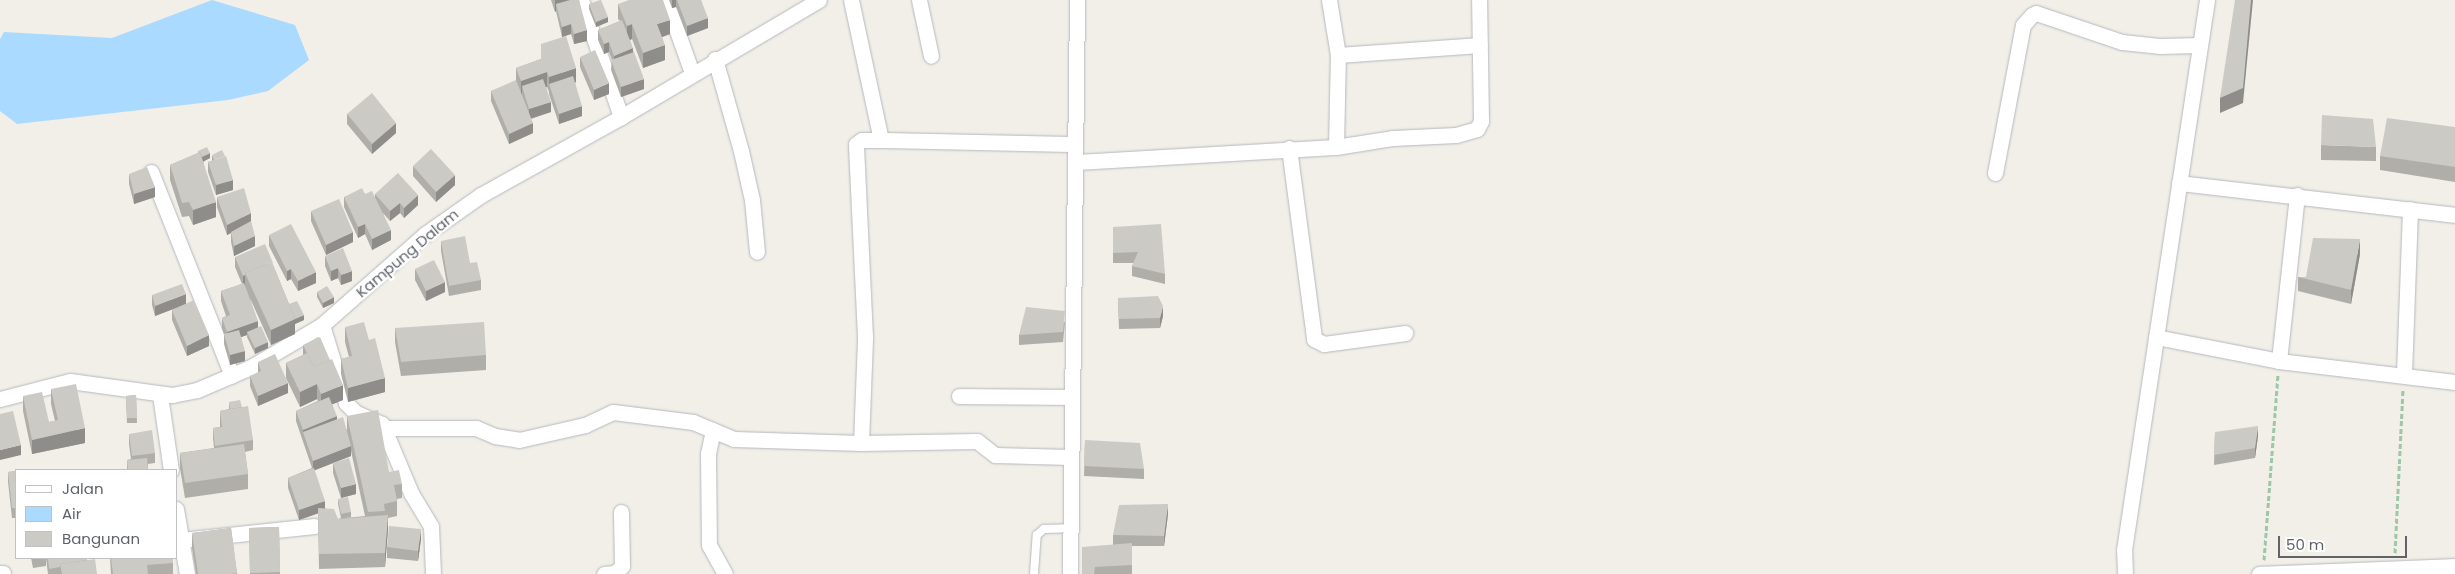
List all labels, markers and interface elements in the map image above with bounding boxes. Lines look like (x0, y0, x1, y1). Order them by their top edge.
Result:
street label: Kampung Dalam (352, 205, 462, 301)
legend (15, 469, 178, 559)
text: Jalan (62, 478, 104, 499)
text: Air (62, 503, 81, 524)
scale bar (2280, 526, 2409, 558)
text: Bangunan (62, 528, 140, 549)
text: 50 m (2286, 534, 2324, 555)

